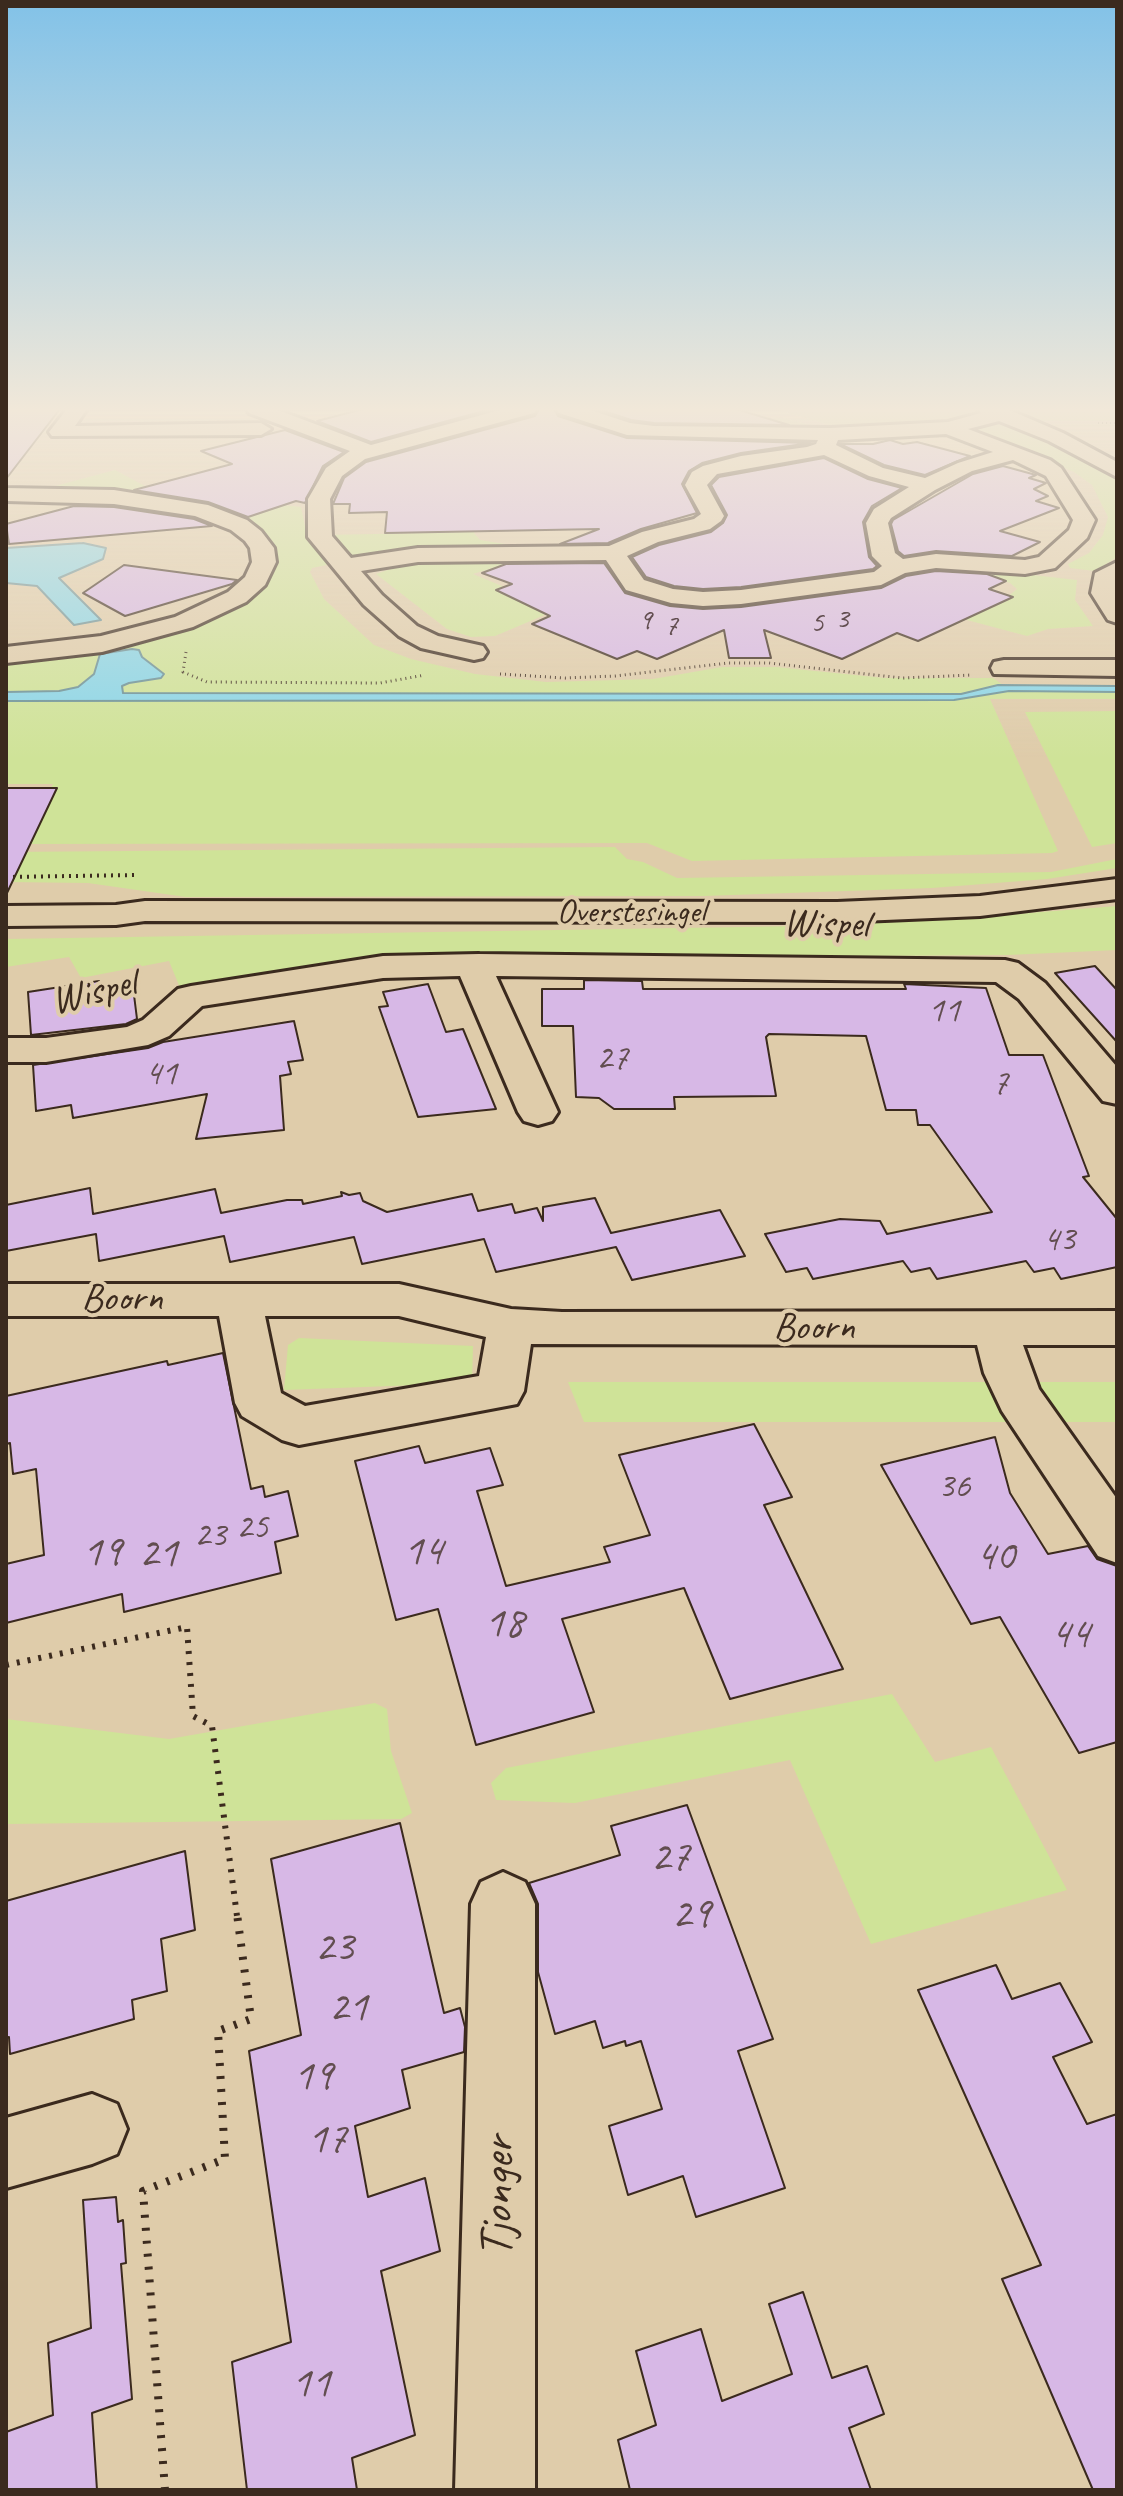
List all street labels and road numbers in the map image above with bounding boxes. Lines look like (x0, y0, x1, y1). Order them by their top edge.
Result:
street label: Overstesingel (557, 893, 705, 933)
street label: Wispel (783, 900, 869, 950)
street label: Wispel (46, 959, 142, 1027)
street label: Boorn (81, 1276, 163, 1324)
street label: Boorn (773, 1305, 855, 1353)
street label: Tjonger (469, 2136, 529, 2258)

